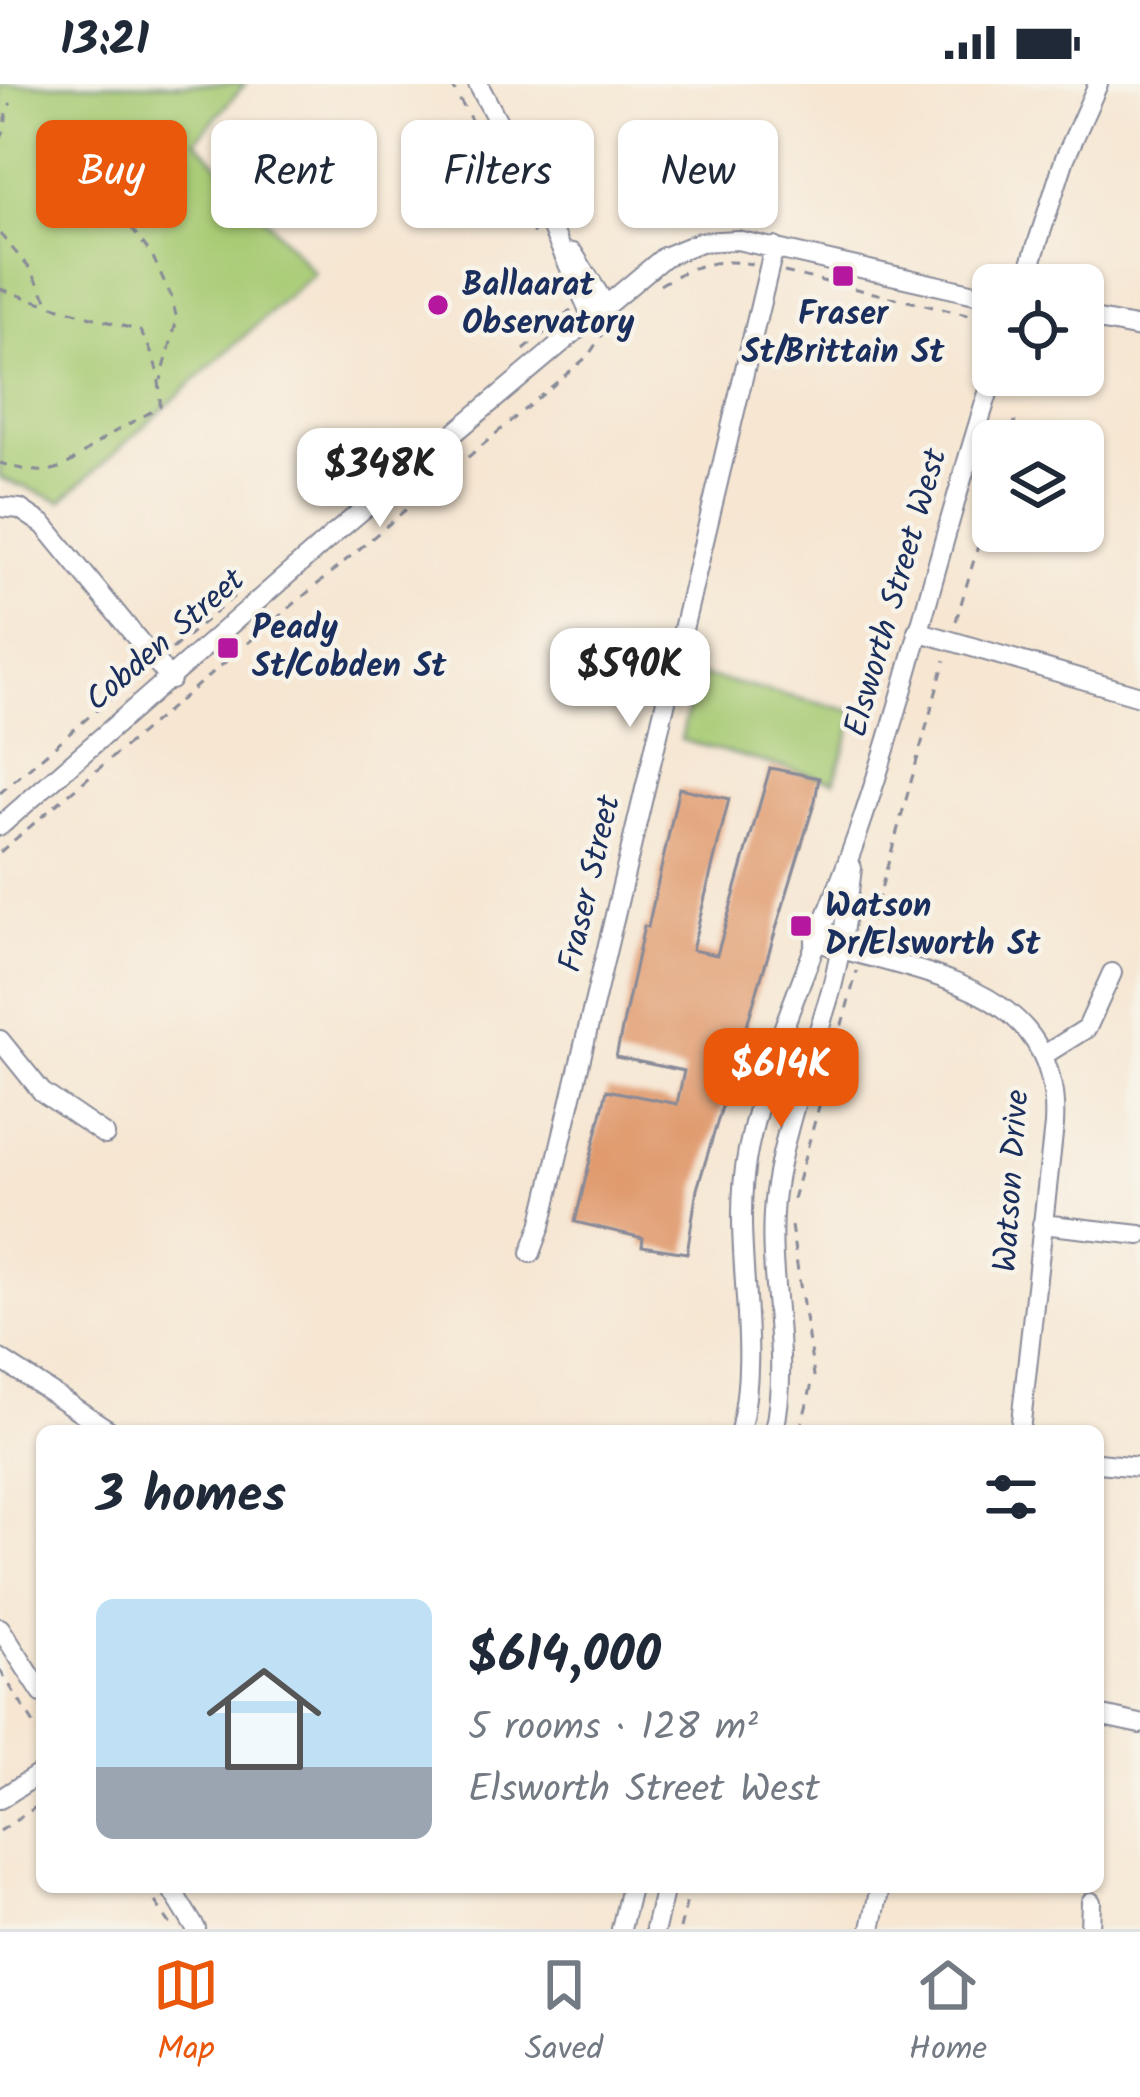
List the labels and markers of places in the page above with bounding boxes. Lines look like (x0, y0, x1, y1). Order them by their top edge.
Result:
place label: Ballaarat Observatory (462, 260, 634, 351)
marker: Fraser St/Brittain St (830, 263, 856, 289)
place label: Fraser St/Brittain St (742, 289, 946, 380)
marker: Ballaarat Observatory (425, 292, 451, 318)
pin: $348K (296, 428, 464, 530)
place label: Peady St/Cobden St (252, 603, 448, 694)
pin: $590K (546, 628, 714, 730)
marker: Peady St/Cobden St (215, 635, 241, 661)
place label: Watson Dr/Elsworth St (825, 881, 1041, 972)
marker: Watson Dr/Elsworth St (788, 913, 814, 939)
pin: $614K (697, 1028, 865, 1130)

